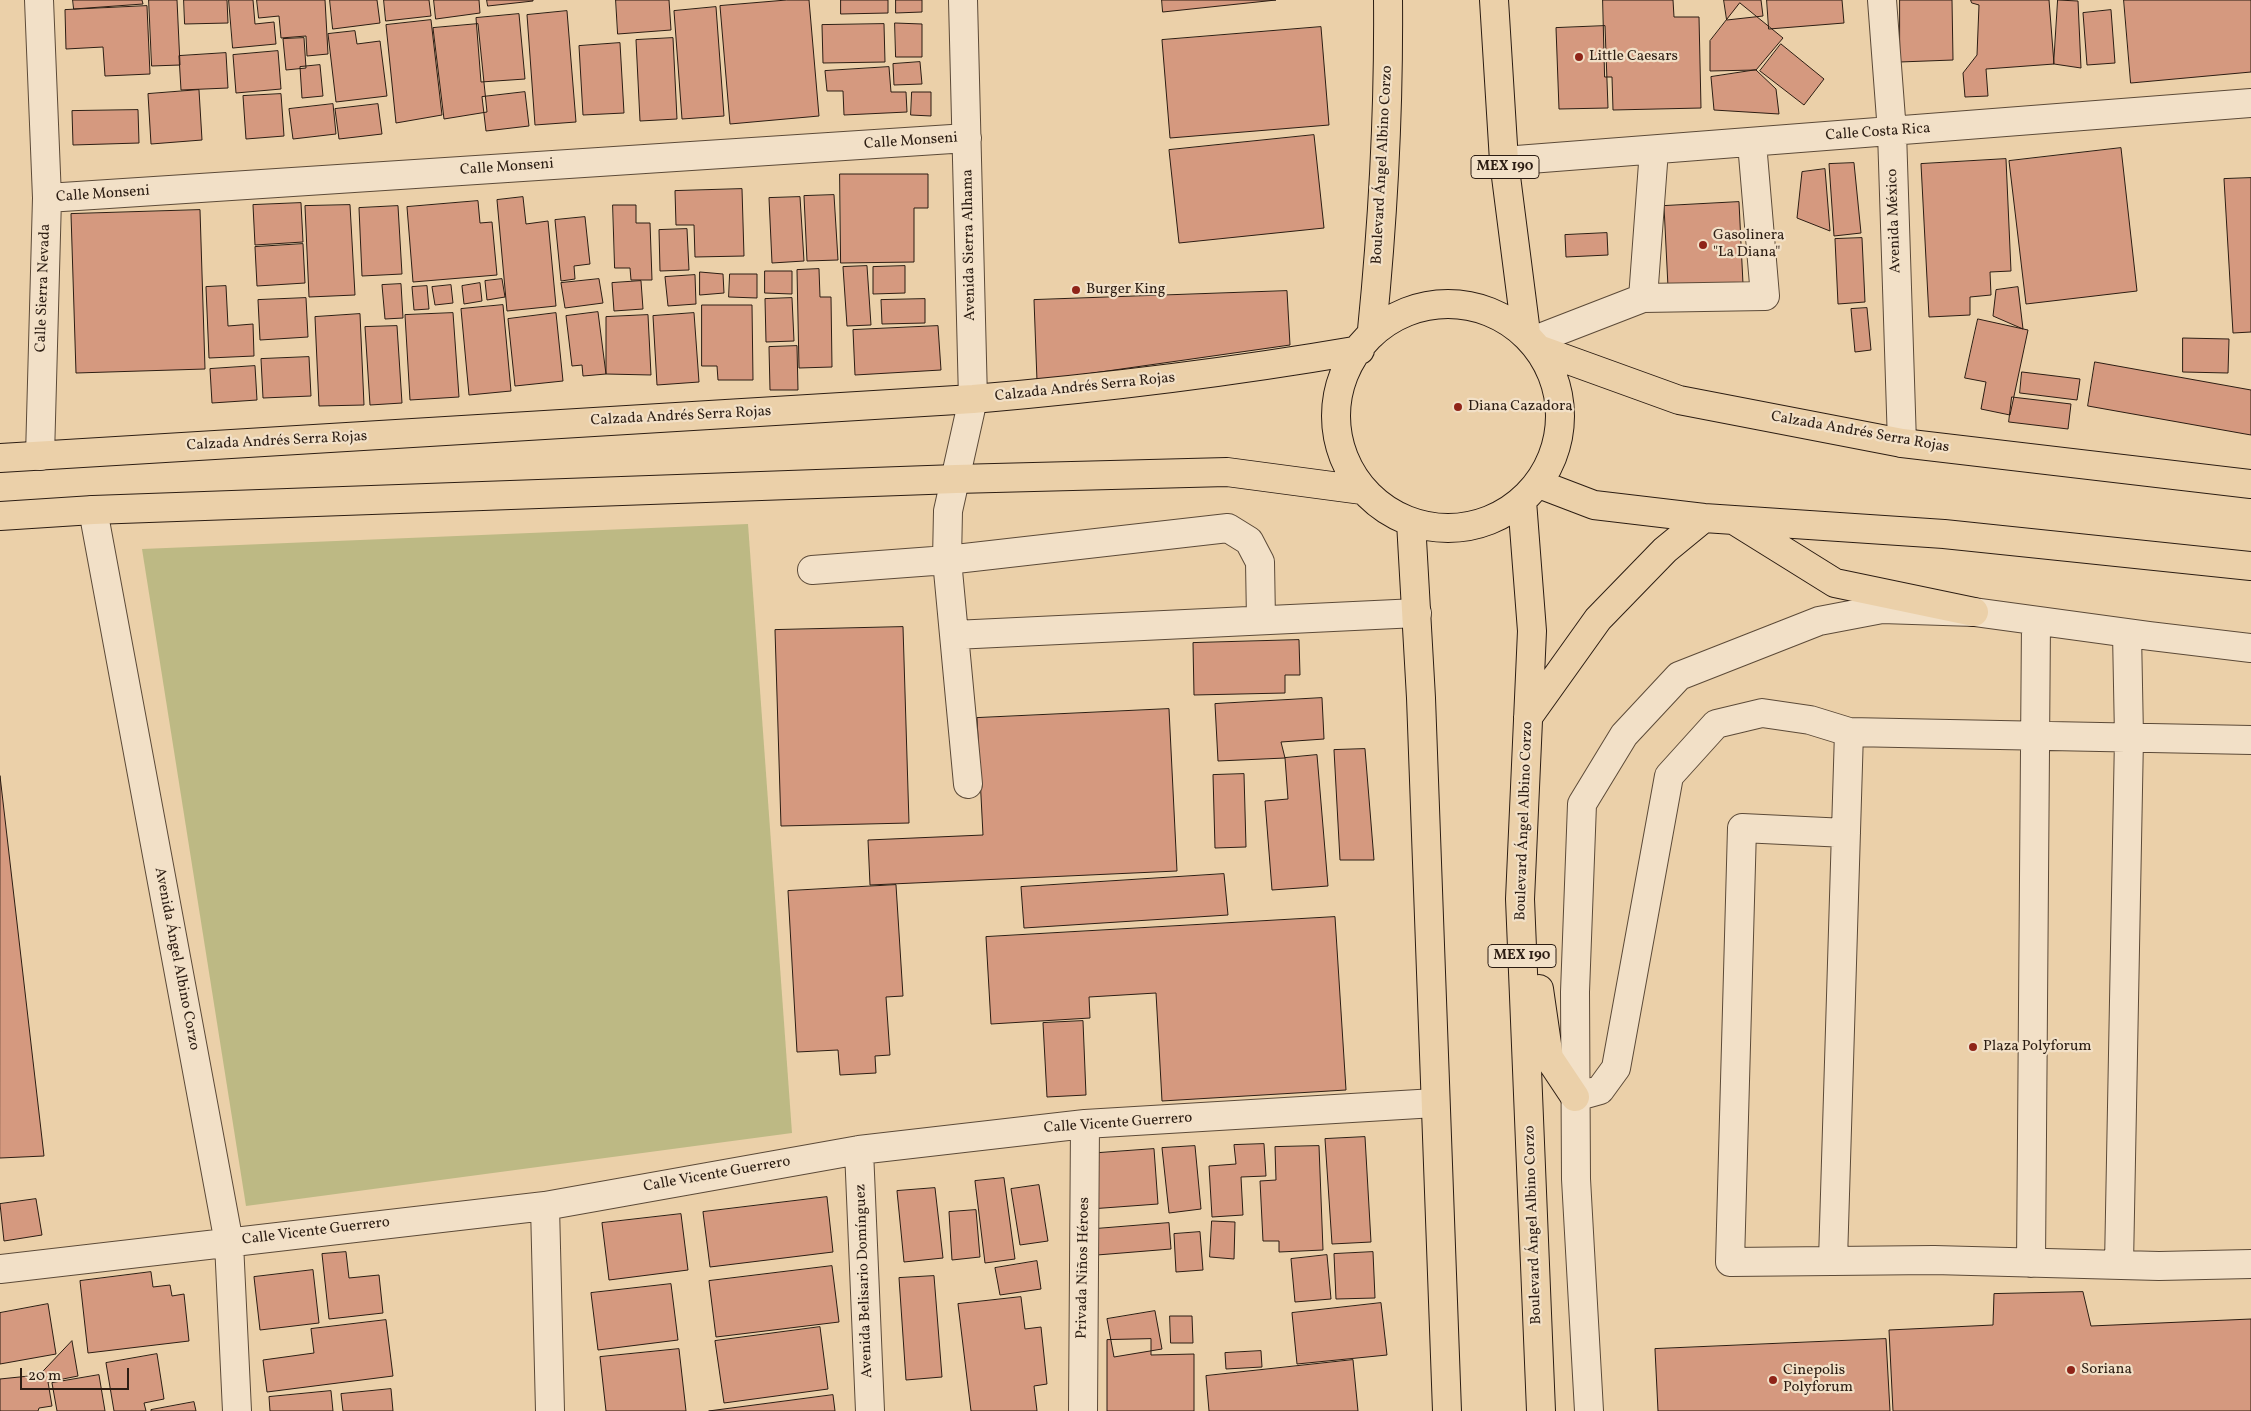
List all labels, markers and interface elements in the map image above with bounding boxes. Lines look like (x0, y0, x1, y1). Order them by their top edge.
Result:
place label: Little Caesars (1589, 48, 1678, 66)
marker: Little Caesars (1573, 51, 1585, 63)
street label: Boulevard Ángel Albino Corzo (1369, 65, 1397, 265)
street label: Calle Costa Rica (1825, 120, 1931, 146)
street label: Calle Monseni (864, 130, 958, 154)
street label: Calle Monseni (460, 156, 554, 180)
road number: MEX 190 (1471, 156, 1539, 178)
street label: Avenida México (1884, 168, 1906, 274)
street label: Avenida Sierra Alhama (960, 169, 980, 321)
street label: Calle Monseni (56, 183, 150, 207)
street label: Calle Sierra Nevada (33, 223, 55, 353)
place label: Gasolinera "La Diana" (1713, 227, 1785, 262)
marker: Gasolinera "La Diana" (1697, 239, 1709, 251)
place label: Burger King (1086, 281, 1165, 299)
marker: Burger King (1070, 284, 1082, 296)
street label: Calzada Andrés Serra Rojas (994, 370, 1176, 406)
place label: Diana Cazadora (1468, 398, 1573, 416)
marker: Diana Cazadora (1452, 401, 1464, 413)
street label: Calzada Andrés Serra Rojas (590, 403, 772, 431)
street label: Calzada Andrés Serra Rojas (1769, 408, 1951, 458)
street label: Calzada Andrés Serra Rojas (186, 428, 368, 456)
street label: Boulevard Ángel Albino Corzo (1513, 721, 1537, 921)
street label: Avenida Ángel Albino Corzo (149, 866, 203, 1052)
road number: MEX 190 (1488, 944, 1556, 968)
place label: Plaza Polyforum (1983, 1038, 2092, 1056)
marker: Plaza Polyforum (1967, 1041, 1979, 1053)
street label: Calle Vicente Guerrero (1043, 1110, 1193, 1138)
street label: Boulevard Ángel Albino Corzo (1522, 1125, 1546, 1325)
street label: Calle Vicente Guerrero (642, 1153, 792, 1197)
street label: Avenida Belisario Domínguez (853, 1184, 877, 1378)
street label: Privada Niños Héroes (1074, 1197, 1094, 1339)
street label: Calle Vicente Guerrero (241, 1214, 391, 1250)
scale bar (22, 1358, 131, 1390)
place label: Soriana (2081, 1361, 2132, 1379)
place label: Cinepolis Polyforum (1783, 1362, 1853, 1397)
marker: Soriana (2065, 1364, 2077, 1376)
text: 20 m (28, 1366, 61, 1387)
marker: Cinepolis Polyforum (1767, 1374, 1779, 1386)

